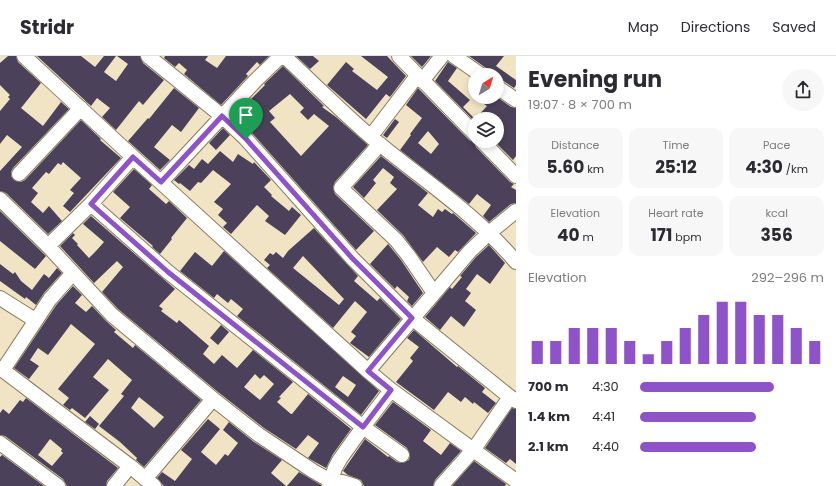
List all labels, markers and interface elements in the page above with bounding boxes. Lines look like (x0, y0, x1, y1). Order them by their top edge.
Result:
text: Stridr (20, 14, 74, 41)
text: Map (628, 17, 659, 37)
text: Directions (681, 17, 750, 37)
text: Saved (772, 17, 816, 37)
text: Evening run (528, 64, 662, 95)
north arrow (468, 68, 504, 104)
map controls (468, 68, 504, 148)
button: share (782, 69, 824, 111)
text: 19:07 · 8 × 700 m (528, 95, 632, 114)
pin (229, 98, 263, 139)
icon: arrive (235, 104, 257, 126)
button: layers (468, 112, 504, 148)
text: Distance (551, 137, 599, 153)
text: Time (663, 137, 689, 153)
text: Pace (763, 137, 790, 153)
text: 5.60 (546, 155, 584, 179)
text: 25:12 (655, 155, 697, 179)
text: 4:30 (745, 155, 783, 179)
text: km (584, 161, 604, 177)
text: /km (783, 161, 808, 177)
text: Elevation (551, 205, 600, 221)
text: Heart rate (648, 205, 704, 221)
text: kcal (765, 205, 788, 221)
text: 40 (557, 223, 579, 247)
text: 171 (650, 223, 672, 247)
text: 356 (761, 223, 793, 247)
text: m (579, 229, 594, 245)
text: bpm (672, 229, 702, 245)
text: Elevation (528, 268, 587, 287)
text: 292–296 m (751, 268, 824, 287)
text: 700 m (528, 377, 568, 396)
text: 4:30 (592, 377, 619, 396)
text: 1.4 km (528, 407, 570, 426)
text: 4:41 (592, 407, 615, 426)
text: 2.1 km (528, 437, 569, 456)
text: 4:40 (592, 437, 619, 456)

